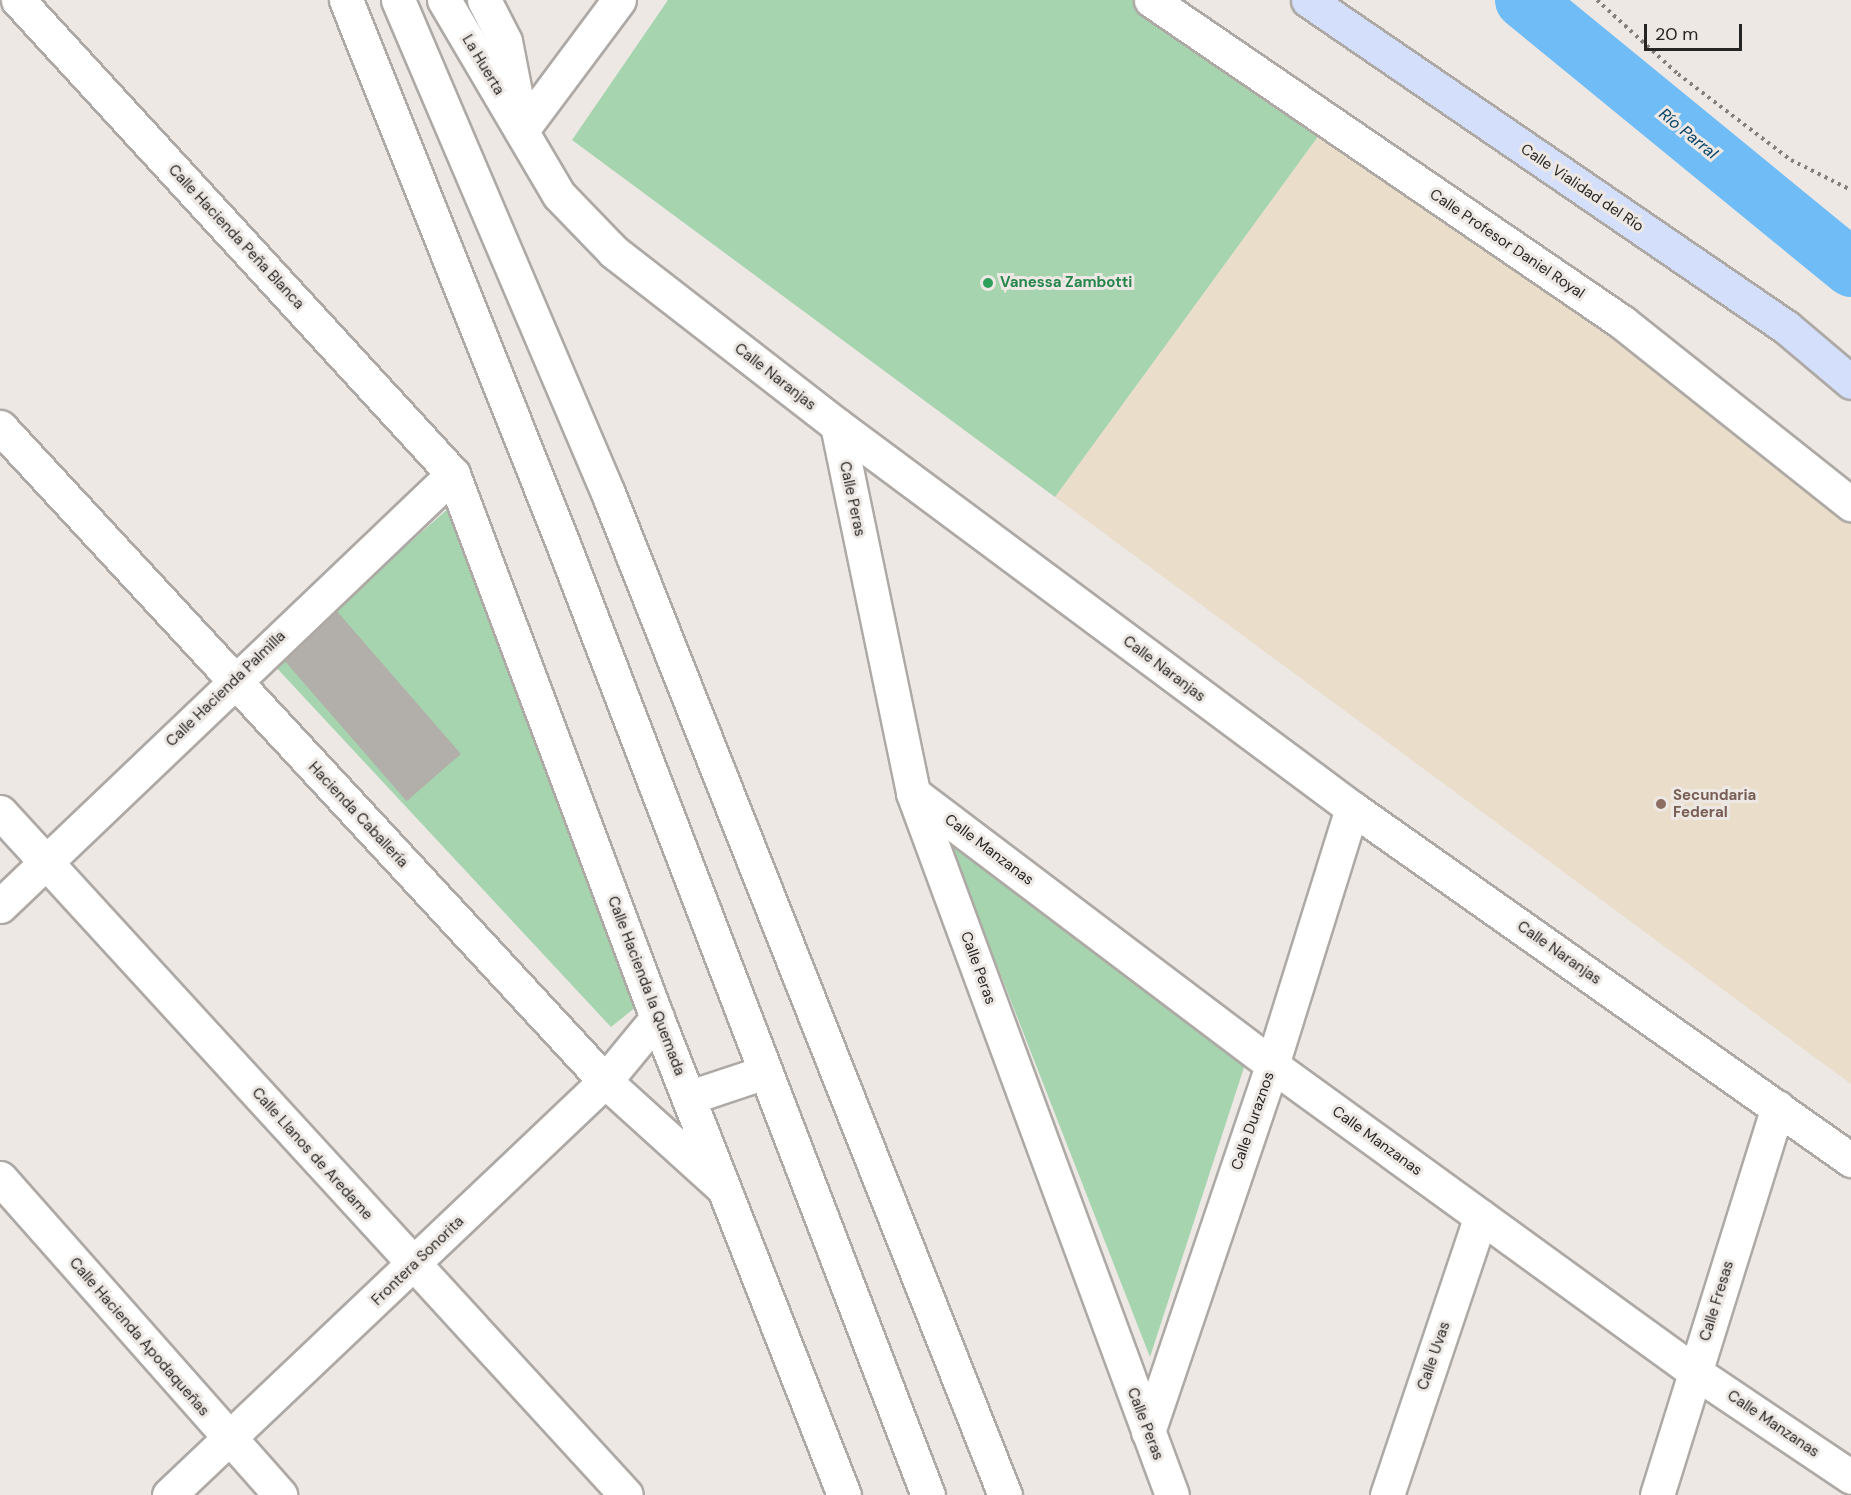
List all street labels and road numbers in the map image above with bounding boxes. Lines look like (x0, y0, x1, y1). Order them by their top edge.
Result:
street label: La Huerta (458, 32, 508, 98)
street label: Calle Vialidad del Río (1517, 140, 1647, 236)
street label: Calle Hacienda Peña Blanca (164, 161, 308, 313)
street label: Calle Profesor Daniel Royal (1426, 185, 1588, 303)
street label: Calle Naranjas (731, 340, 819, 414)
street label: Calle Peras (835, 460, 869, 538)
street label: Calle Hacienda Palmilla (163, 627, 289, 751)
street label: Calle Naranjas (1119, 632, 1209, 706)
street label: Hacienda Caballería (304, 758, 412, 872)
street label: Calle Manzanas (941, 811, 1037, 889)
street label: Calle Hacienda la Quemada (603, 894, 689, 1078)
street label: Calle Naranjas (1514, 917, 1604, 989)
street label: Calle Peras (957, 929, 999, 1007)
street label: Calle Duraznos (1228, 1070, 1278, 1172)
street label: Calle Llanos de Aredame (248, 1084, 376, 1224)
street label: Calle Manzanas (1328, 1102, 1426, 1180)
street label: Frontera Sonorita (368, 1213, 468, 1309)
street label: Calle Hacienda Apodaqueñas (65, 1254, 213, 1420)
street label: Calle Fresas (1696, 1259, 1738, 1343)
street label: Calle Uvas (1414, 1319, 1454, 1393)
street label: Calle Peras (1123, 1385, 1167, 1463)
street label: Calle Manzanas (1724, 1387, 1822, 1461)

